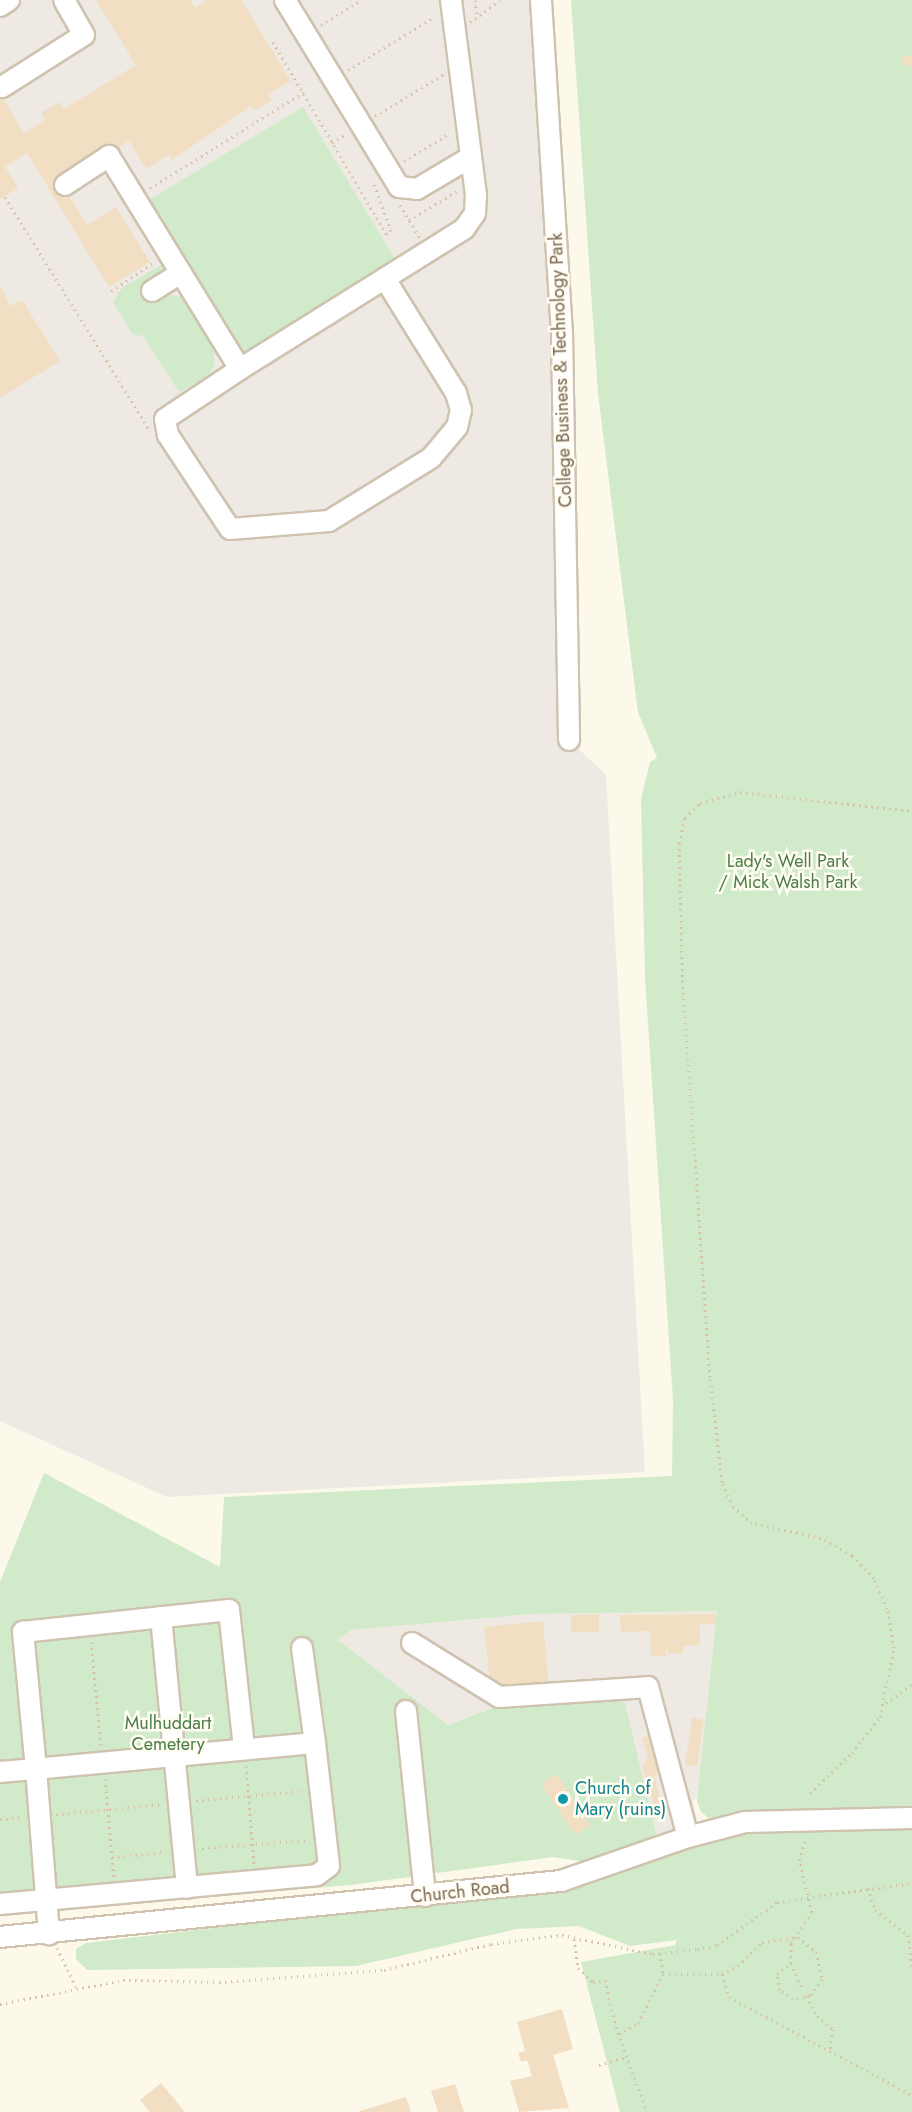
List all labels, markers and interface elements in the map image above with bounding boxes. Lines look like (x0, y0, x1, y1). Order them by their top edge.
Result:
street label: College Business & Technology Park (545, 232, 577, 508)
park label: Lady's Well Park / Mick Walsh Park (719, 851, 857, 894)
park label: Mulhuddart Cemetery (125, 1713, 211, 1756)
place label: Church of Mary (ruins) (575, 1778, 666, 1820)
marker: Church of Mary (ruins) (556, 1792, 570, 1806)
street label: Church Road (409, 1876, 511, 1908)

